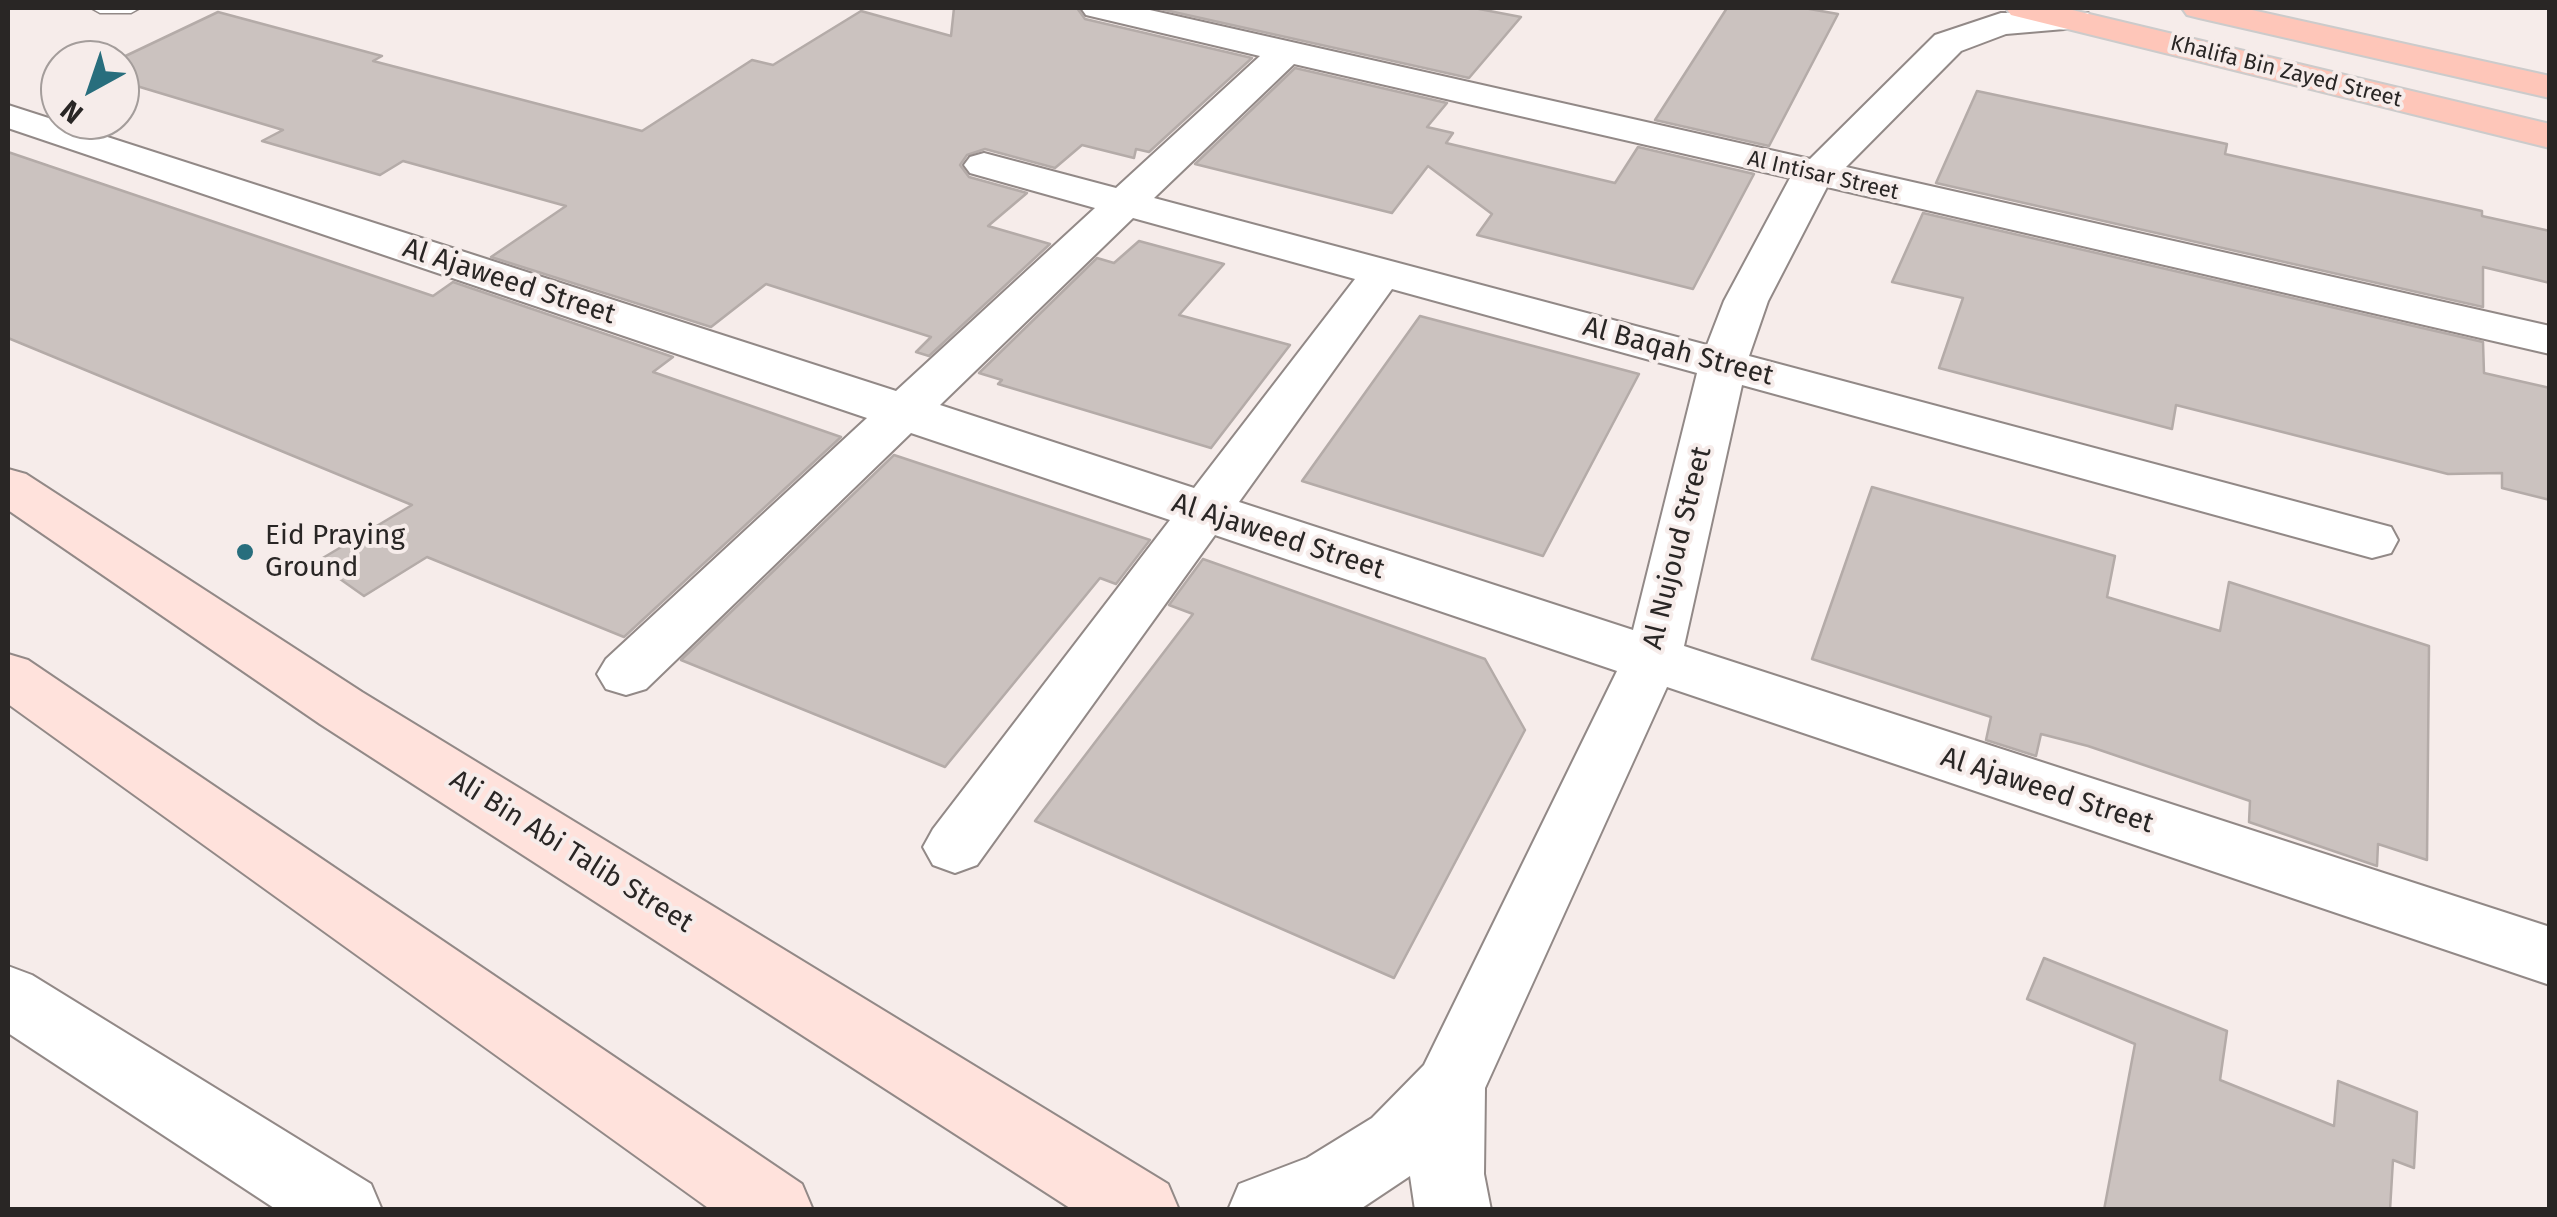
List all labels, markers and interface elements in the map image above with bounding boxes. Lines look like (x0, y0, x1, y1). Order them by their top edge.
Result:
street label: Khalifa Bin Zayed Street (2168, 30, 2404, 114)
north arrow (40, 40, 140, 140)
text: N (54, 93, 89, 130)
street label: Al Intisar Street (1745, 146, 1901, 206)
street label: Al Ajaweed Street (399, 232, 619, 332)
street label: Al Baqah Street (1579, 310, 1777, 394)
street label: Al Nujoud Street (1637, 443, 1719, 653)
street label: Al Ajaweed Street (1168, 487, 1388, 587)
place label: Eid Praying Ground (265, 519, 405, 585)
marker: Eid Praying Ground (234, 541, 256, 563)
street label: Al Ajaweed Street (1937, 741, 2157, 841)
street label: Ali Bin Abi Talib Street (443, 763, 699, 941)

